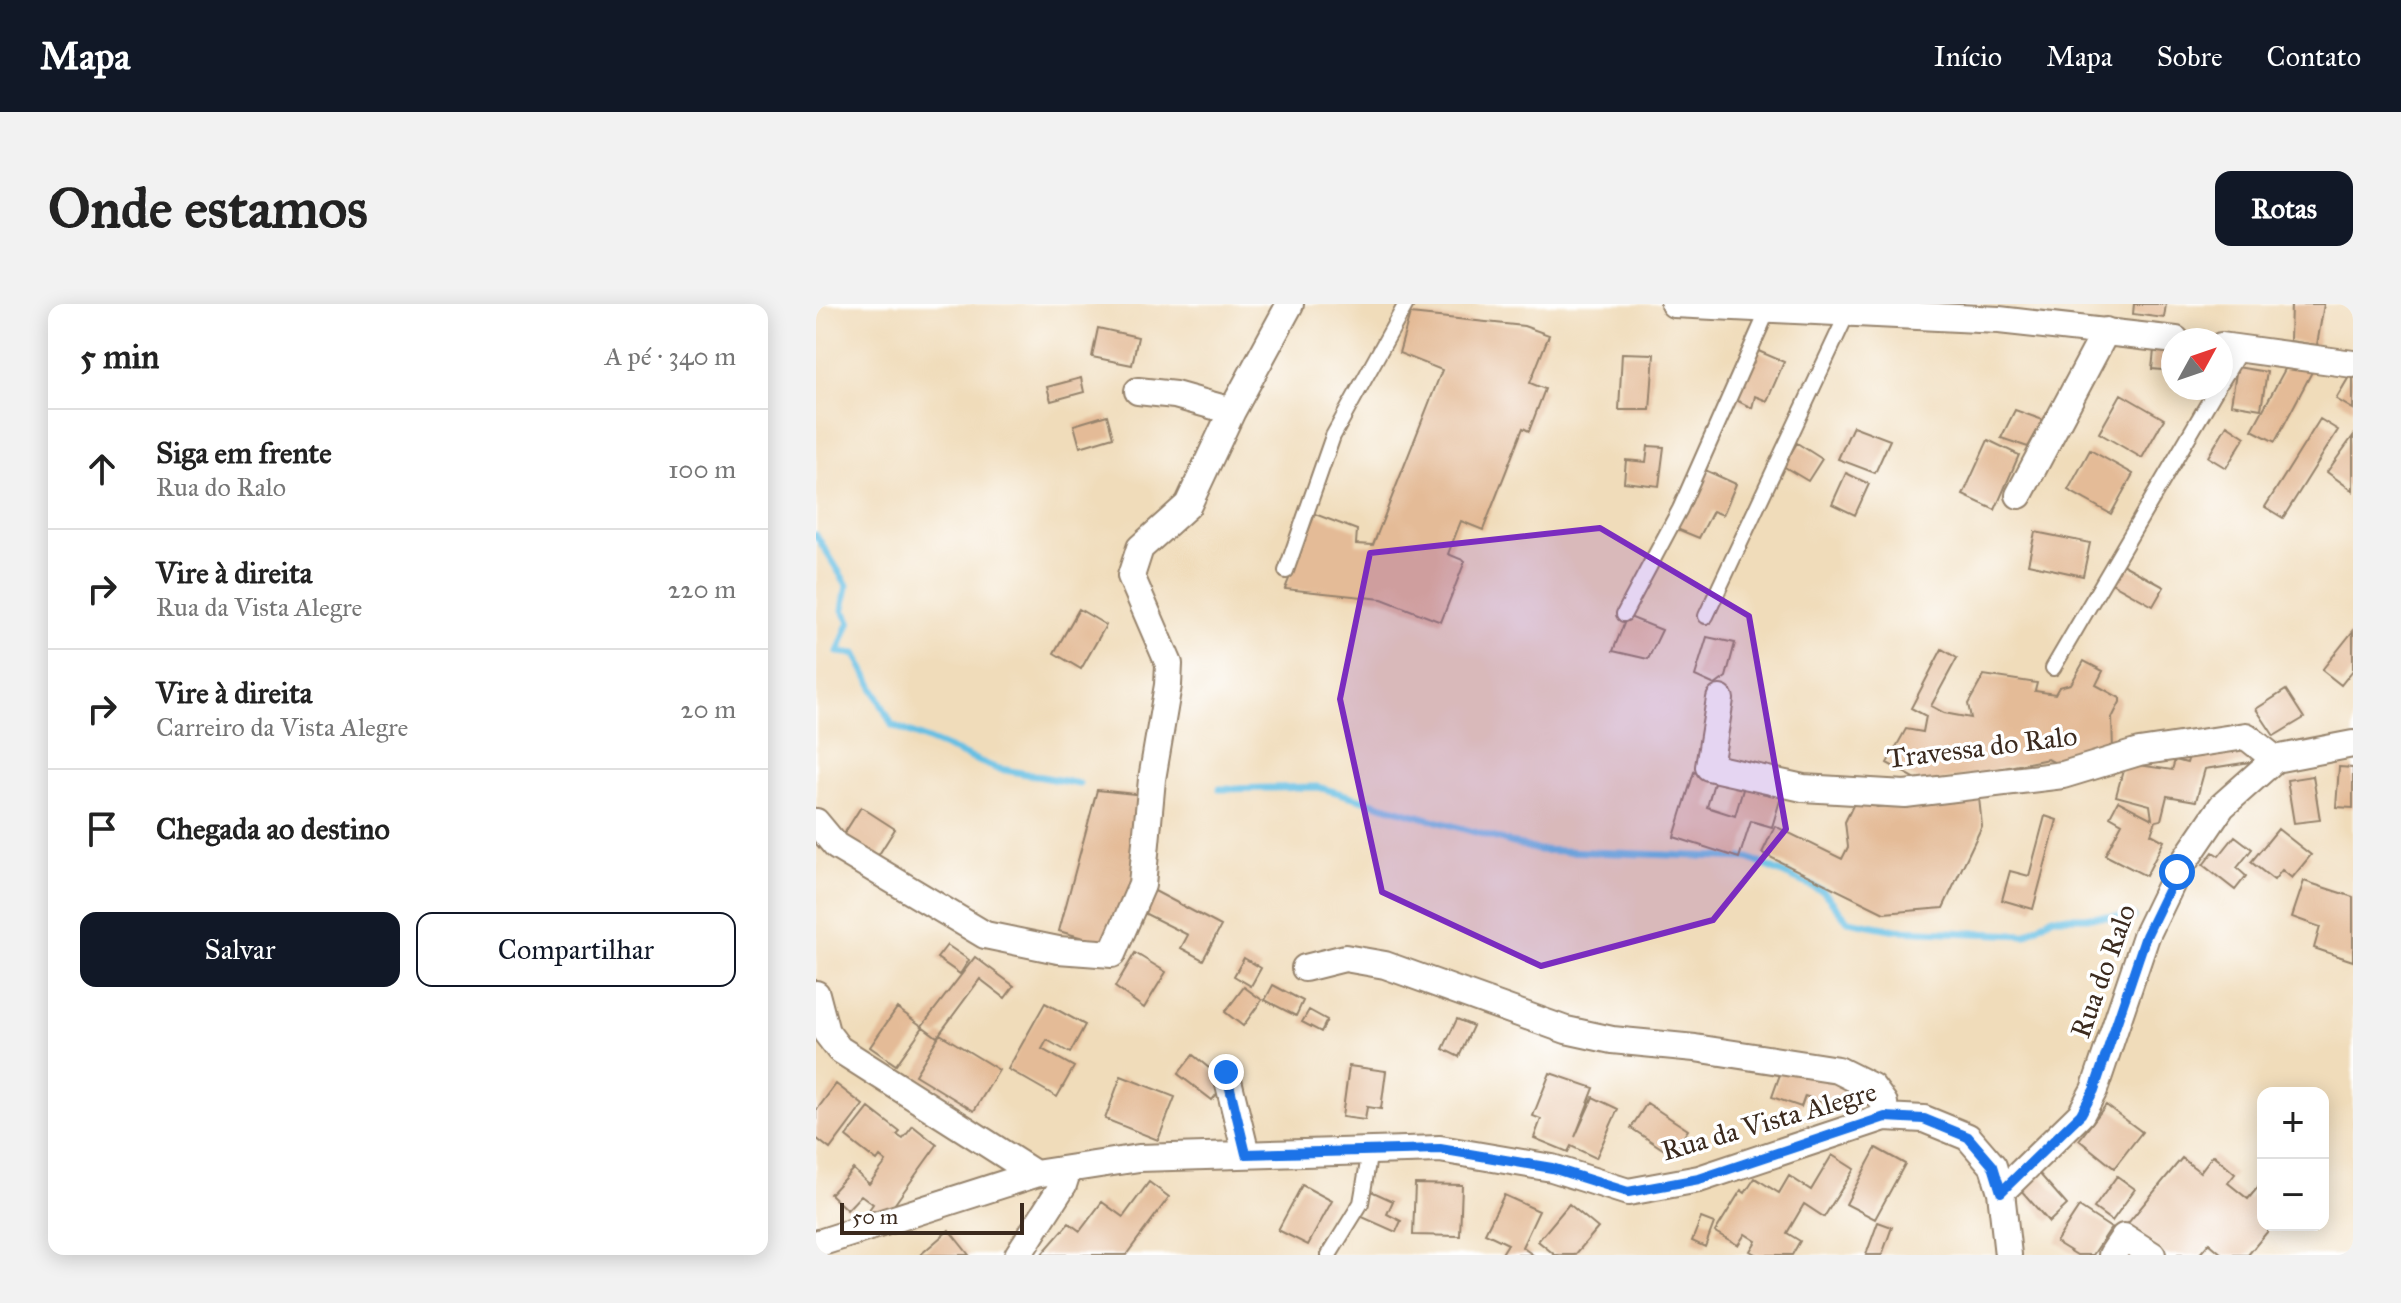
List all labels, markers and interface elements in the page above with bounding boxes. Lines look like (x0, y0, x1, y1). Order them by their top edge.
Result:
text: Mapa (40, 33, 130, 79)
text: Início (1934, 39, 2002, 74)
text: Mapa (2046, 39, 2113, 74)
text: Sobre (2157, 39, 2223, 74)
text: Contato (2267, 39, 2361, 74)
button: Rotas (2215, 171, 2353, 246)
text: Onde estamos (48, 174, 368, 242)
north arrow (2161, 328, 2233, 400)
text: 5 min (80, 336, 159, 377)
text: A pé · 340 m (605, 340, 736, 372)
text: Siga em frente (156, 435, 332, 471)
icon: ahead (80, 447, 124, 491)
text: 100 m (668, 453, 736, 485)
text: Rua do Ralo (156, 471, 286, 503)
text: Vire à direita (156, 555, 312, 591)
icon: right (80, 567, 124, 611)
text: 220 m (668, 573, 736, 605)
text: Rua da Vista Alegre (156, 591, 362, 623)
text: Vire à direita (156, 675, 312, 711)
icon: right (80, 687, 124, 731)
text: 20 m (681, 693, 736, 725)
text: Carreiro da Vista Alegre (156, 711, 408, 743)
street label: Travessa do Ralo (1885, 718, 2079, 776)
icon: arrive (80, 807, 124, 851)
text: Chegada ao destino (156, 811, 390, 847)
route start (2159, 854, 2195, 890)
street label: Rua do Ralo (2063, 899, 2143, 1043)
button: Salvar (80, 912, 400, 987)
button: Compartilhar (416, 912, 736, 987)
route end (1208, 1054, 1244, 1090)
street label: Rua da Vista Alegre (1657, 1074, 1881, 1168)
map controls (2257, 1087, 2329, 1231)
button: + (2257, 1087, 2329, 1159)
button: − (2257, 1159, 2329, 1231)
scale bar (840, 1199, 1024, 1235)
text: 50 m (852, 1203, 898, 1230)

